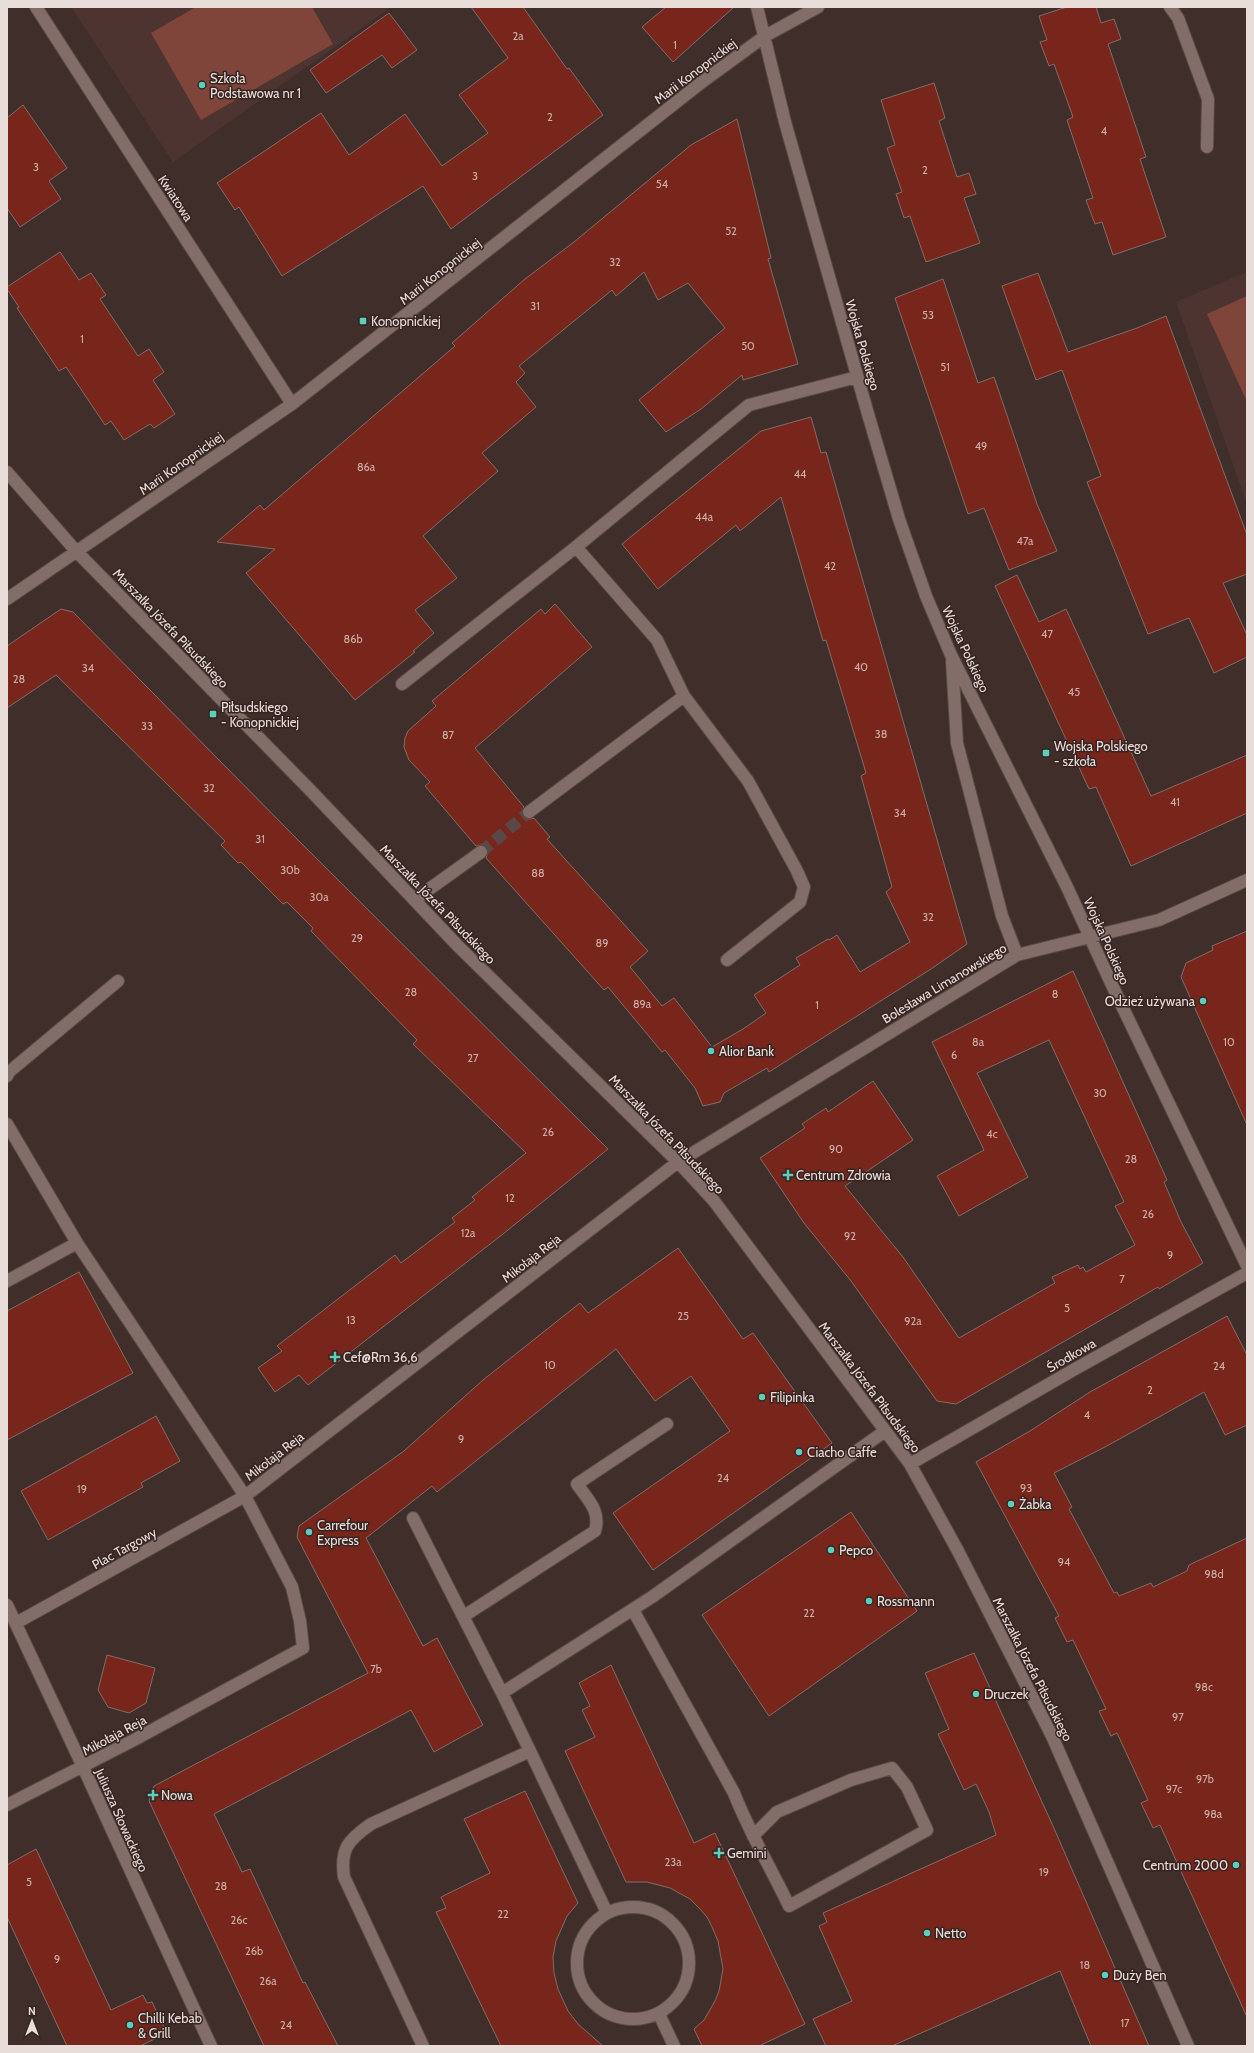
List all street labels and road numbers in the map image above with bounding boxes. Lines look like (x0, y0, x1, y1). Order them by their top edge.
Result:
street label: Marii Konopnickiej (651, 35, 740, 108)
street label: Kwiatowa (155, 172, 197, 225)
street label: Marii Konopnickiej (396, 234, 485, 309)
street label: Wojska Polskiego (841, 298, 884, 393)
street label: Marii Konopnickiej (136, 428, 227, 499)
street label: Marszałka Józefa Piłsudskiego (110, 565, 232, 691)
street label: Wojska Polskiego (938, 603, 993, 695)
street label: Marszałka Józefa Piłsudskiego (377, 841, 499, 967)
street label: Wojska Polskiego (1080, 895, 1133, 987)
street label: Bolesława Limanowskiego (879, 939, 1009, 1027)
street label: Marszałka Józefa Piłsudskiego (606, 1071, 728, 1197)
street label: Mikołaja Reja (498, 1230, 565, 1287)
street label: Marszałka Józefa Piłsudskiego (816, 1318, 924, 1456)
street label: Środkowa (1044, 1334, 1099, 1375)
street label: Mikołaja Reja (241, 1428, 308, 1485)
street label: Plac Targowy (89, 1523, 160, 1572)
street label: Marszałka Józefa Piłsudskiego (990, 1594, 1076, 1744)
street label: Mikołaja Reja (79, 1711, 150, 1759)
street label: Juliusza Słowackiego (92, 1765, 152, 1874)

